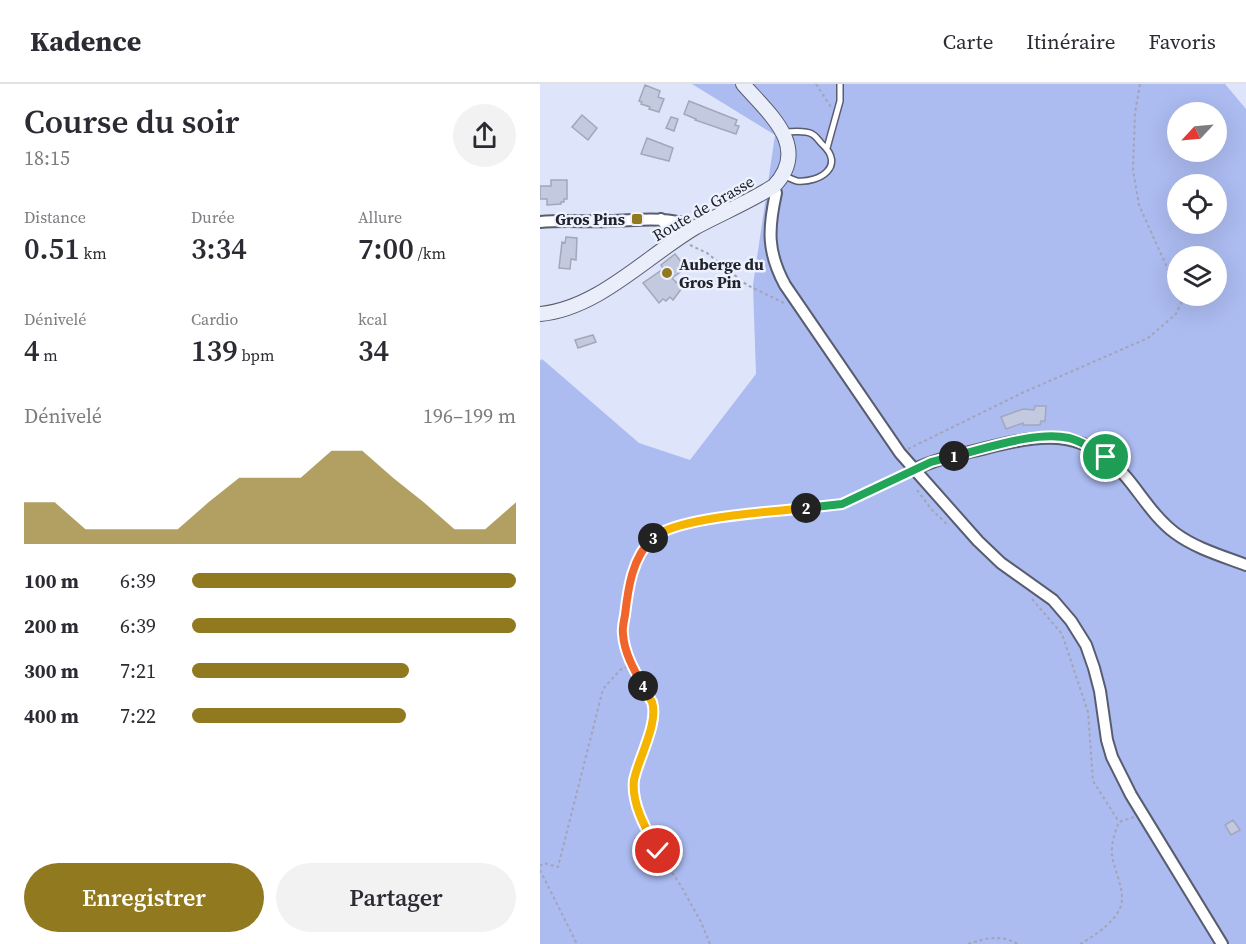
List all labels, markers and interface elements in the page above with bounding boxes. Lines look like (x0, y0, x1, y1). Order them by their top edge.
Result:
text: Kadence (30, 22, 141, 60)
text: Carte (943, 27, 993, 56)
text: Itinéraire (1026, 27, 1115, 56)
text: Favoris (1148, 27, 1216, 56)
text: Course du soir (24, 99, 239, 144)
north arrow (1167, 102, 1227, 162)
map controls (1167, 102, 1227, 306)
button: share (453, 104, 516, 167)
text: 18:15 (24, 144, 70, 172)
street label: Route de Grasse (648, 170, 758, 246)
button: locate (1167, 174, 1227, 234)
text: Distance (24, 206, 86, 228)
text: Durée (191, 206, 235, 228)
text: Allure (358, 206, 402, 228)
place label: Gros Pins (555, 208, 625, 230)
marker: Gros Pins (630, 212, 644, 226)
text: 0.51 (24, 228, 80, 269)
text: 3:34 (191, 228, 247, 269)
text: 7:00 (358, 228, 414, 269)
text: km (80, 242, 107, 264)
text: /km (414, 242, 446, 264)
button: layers (1167, 246, 1227, 306)
place label: Auberge du Gros Pin (679, 253, 764, 293)
marker: Auberge du Gros Pin (660, 266, 674, 280)
text: Dénivelé (24, 308, 86, 330)
text: Cardio (191, 308, 238, 330)
text: kcal (358, 308, 387, 330)
text: 4 (24, 330, 40, 371)
text: 139 (191, 330, 238, 371)
text: 34 (358, 330, 389, 371)
text: m (40, 344, 58, 366)
text: bpm (238, 344, 274, 366)
text: Dénivelé (24, 402, 102, 430)
text: 196–199 m (423, 402, 516, 430)
pin (1080, 431, 1131, 482)
icon: arrive (1089, 440, 1122, 473)
pin: 1 (939, 441, 969, 471)
text: 1 (950, 445, 958, 467)
pin: 2 (791, 493, 821, 523)
text: 2 (802, 497, 810, 519)
pin: 3 (638, 523, 668, 553)
text: 3 (649, 527, 657, 549)
text: 100 m (24, 567, 79, 595)
text: 6:39 (120, 567, 156, 595)
text: 200 m (24, 612, 79, 640)
text: 6:39 (120, 612, 156, 640)
text: 300 m (24, 657, 79, 685)
text: 7:21 (120, 657, 156, 685)
pin: 4 (628, 671, 658, 701)
text: 4 (639, 675, 647, 697)
text: 400 m (24, 702, 79, 730)
text: 7:22 (120, 702, 156, 730)
pin (632, 825, 683, 876)
icon: check (641, 834, 674, 867)
button: Enregistrer (24, 863, 264, 932)
button: Partager (276, 863, 516, 932)

